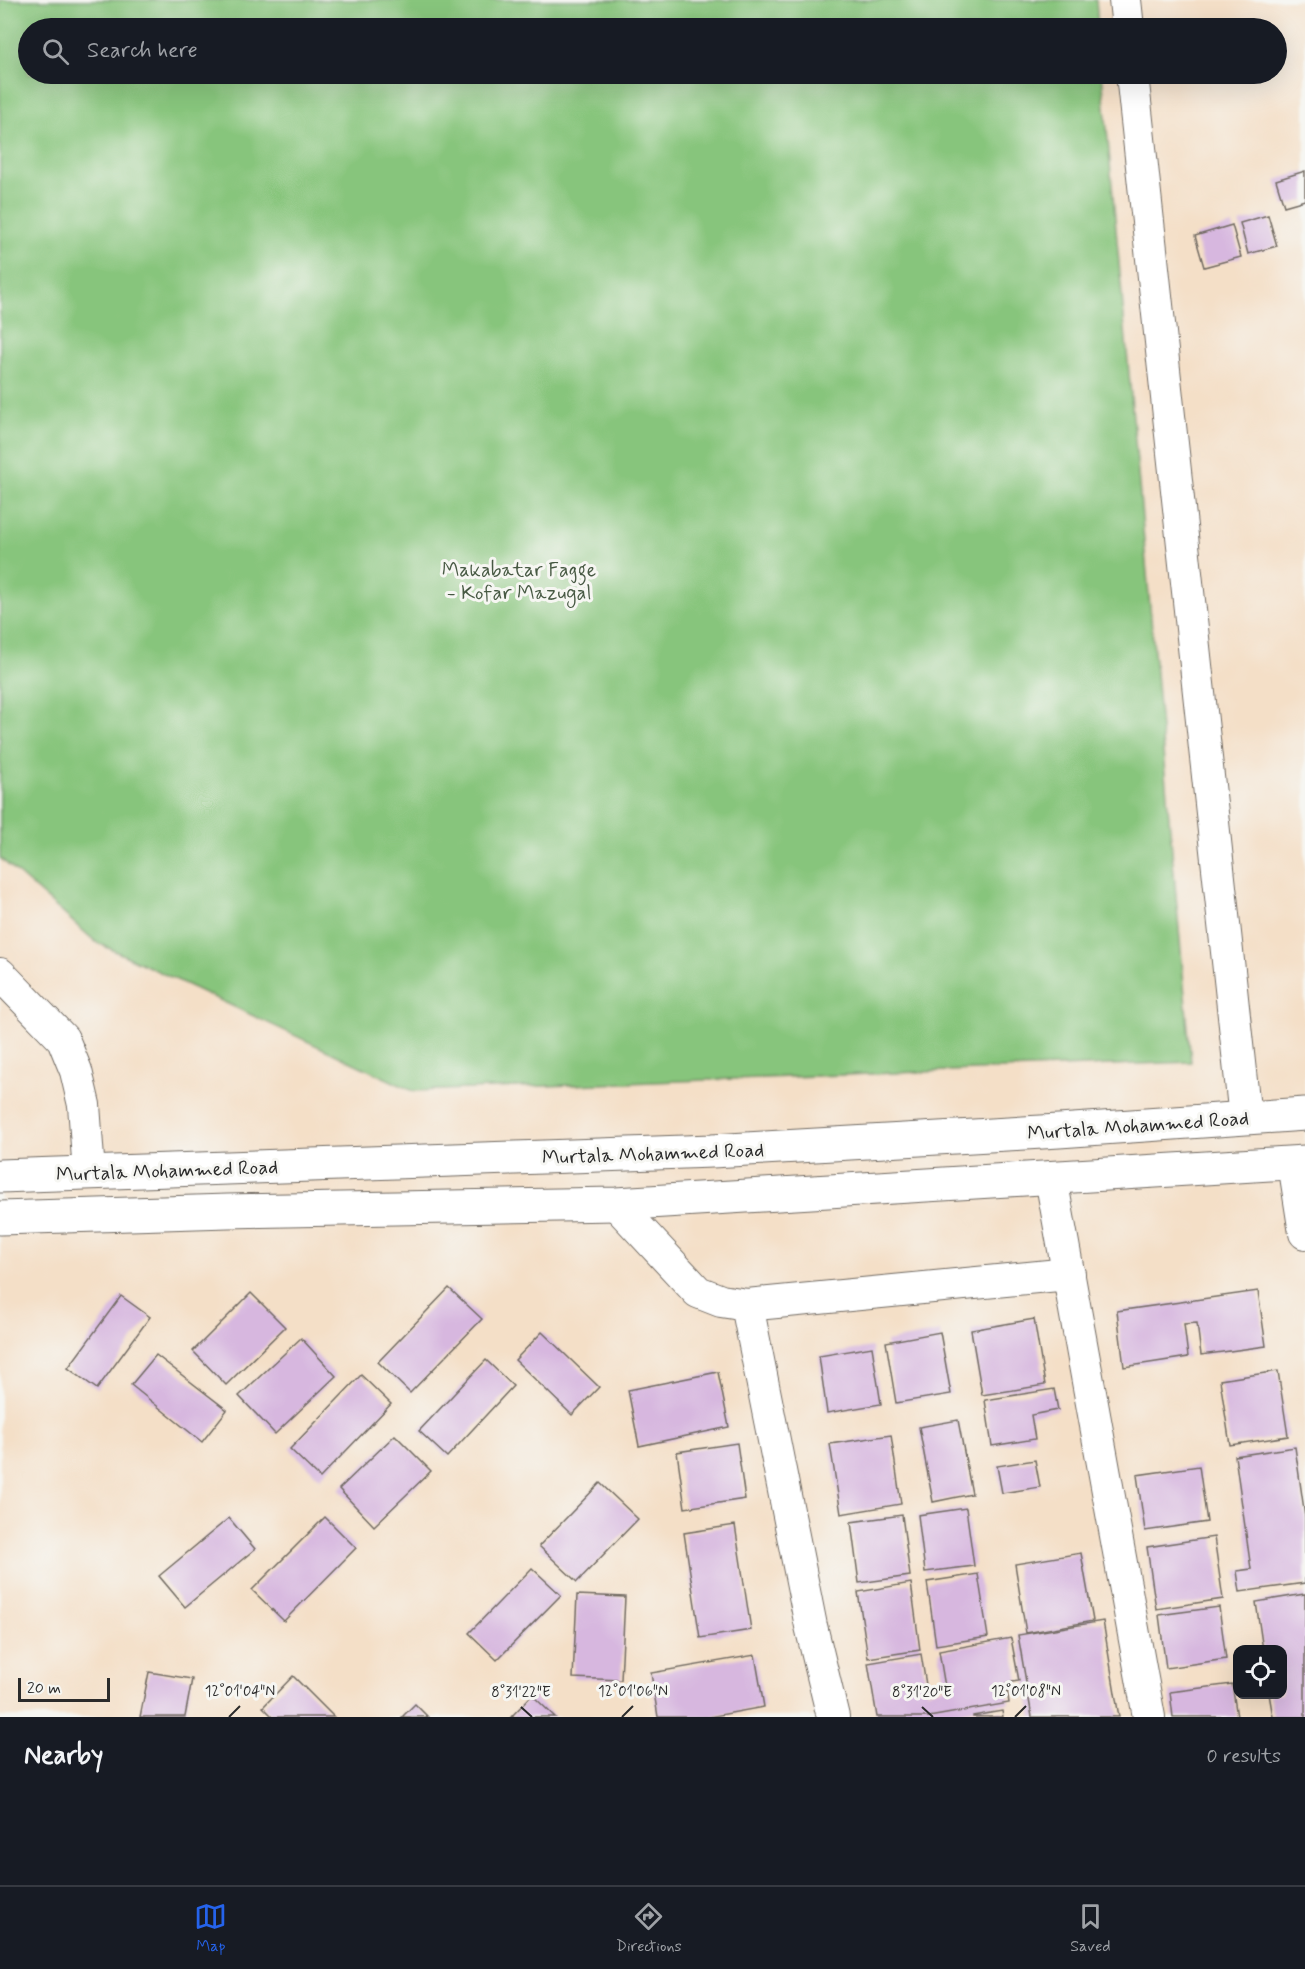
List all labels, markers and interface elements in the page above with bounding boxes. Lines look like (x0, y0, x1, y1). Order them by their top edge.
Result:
search box (18, 18, 1287, 84)
icon: search (39, 35, 72, 68)
text: Search here (87, 37, 198, 65)
park label: Makabatar Fagge - Kofar Mazugal (442, 557, 596, 608)
street label: Murtala Mohammed Road (1026, 1105, 1250, 1148)
street label: Murtala Mohammed Road (542, 1137, 764, 1172)
street label: Murtala Mohammed Road (56, 1154, 278, 1189)
map controls (1233, 1645, 1287, 1699)
button: locate (1233, 1645, 1287, 1699)
scale bar (18, 1675, 110, 1702)
text: 20 m (27, 1678, 61, 1699)
text: 12°01'04"N (205, 1682, 275, 1702)
text: 12°01'06"N (598, 1682, 668, 1702)
text: 12°01'08"N (991, 1682, 1061, 1702)
text: 8°31'22"E (491, 1683, 551, 1703)
text: 8°31'20"E (892, 1683, 952, 1703)
text: Nearby (24, 1739, 103, 1773)
text: 0 results (1207, 1743, 1281, 1770)
tab: Map (194, 1900, 227, 1957)
tab: Directions (616, 1900, 682, 1957)
tab: Saved (1070, 1900, 1111, 1957)

